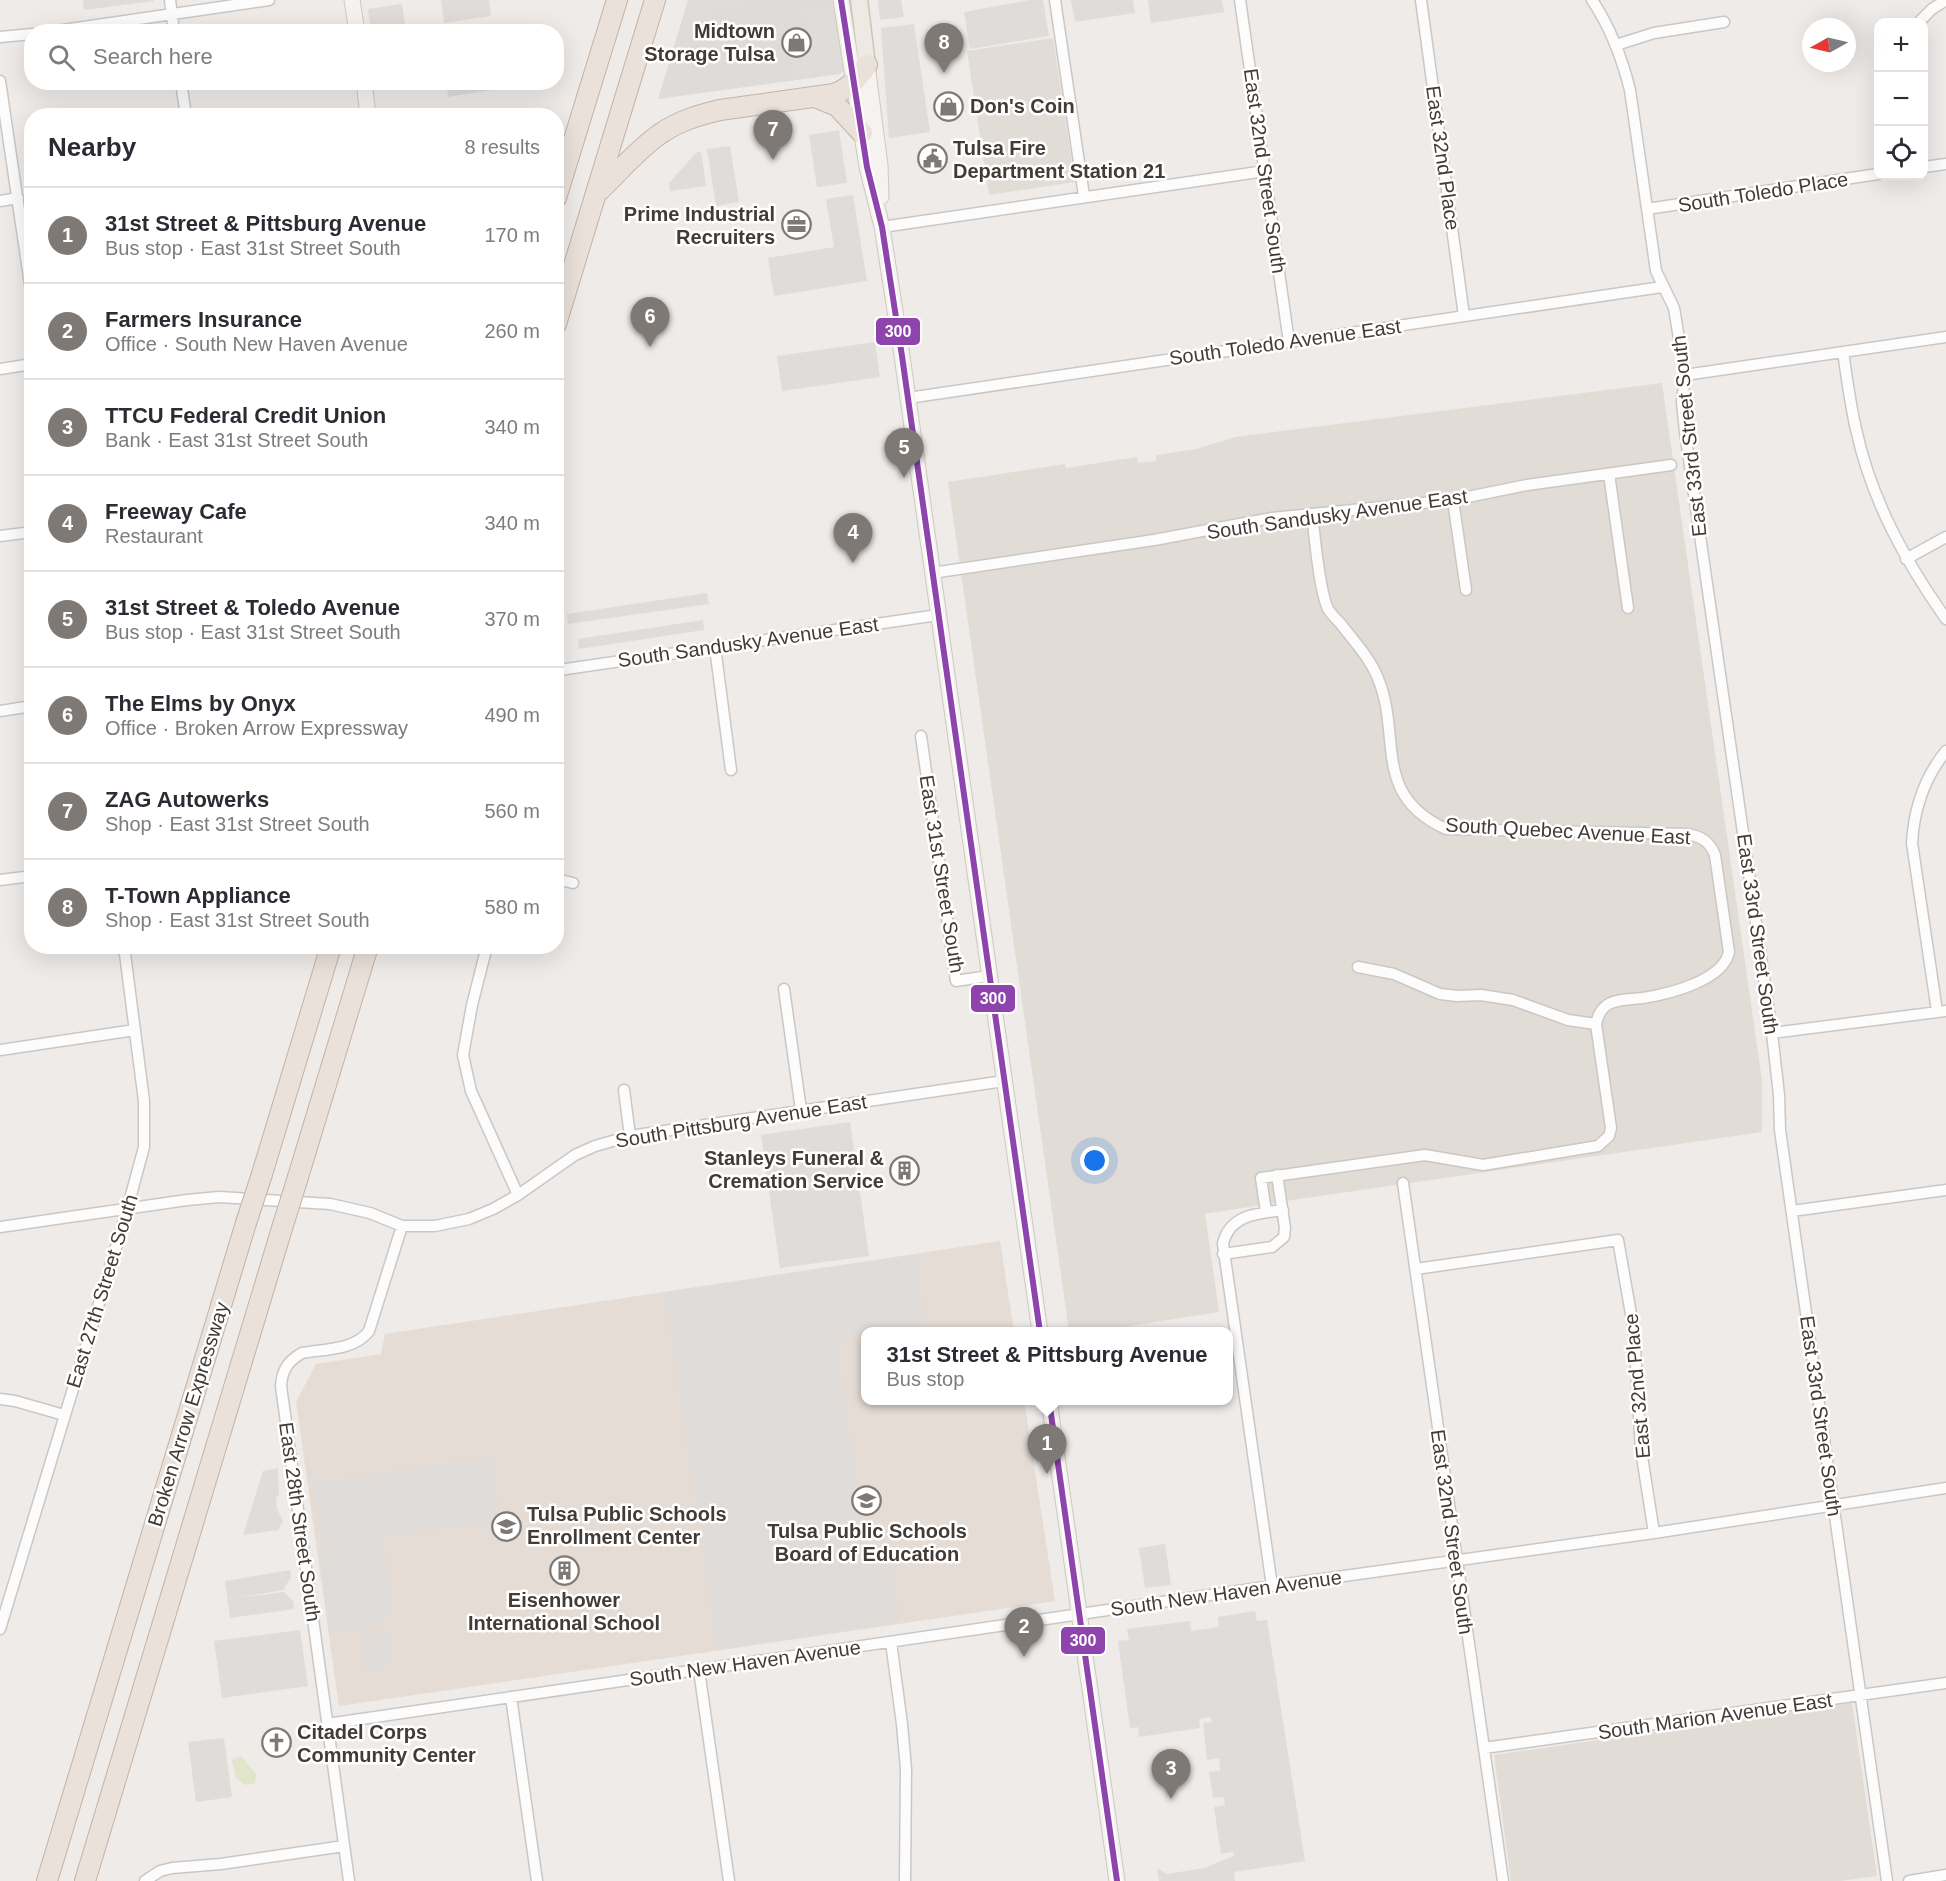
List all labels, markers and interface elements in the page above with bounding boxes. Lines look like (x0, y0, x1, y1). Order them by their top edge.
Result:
north arrow (1802, 18, 1856, 72)
map controls (1874, 18, 1928, 180)
button: + (1874, 18, 1928, 72)
place label: Midtown Storage Tulsa (644, 20, 776, 65)
pin: 8 (924, 23, 964, 73)
search box (24, 24, 564, 90)
shop icon: Midtown Storage Tulsa (780, 26, 812, 58)
icon: search (45, 41, 78, 74)
text: Search here (93, 44, 213, 69)
street label: East 32nd Street South (1240, 67, 1290, 275)
button: − (1874, 72, 1928, 126)
street label: East 32nd Place (1422, 84, 1464, 232)
shop icon: Don's Coin (933, 90, 965, 122)
place label: Don's Coin (970, 95, 1075, 117)
pin: 7 (754, 110, 792, 160)
button: locate (1874, 126, 1928, 180)
text: Nearby (48, 132, 136, 162)
text: 8 results (464, 136, 540, 158)
place label: Tulsa Fire Department Station 21 (953, 137, 1165, 182)
public building icon: Tulsa Fire Department Station 21 (916, 143, 948, 175)
street label: South Toledo Place (1676, 168, 1850, 216)
place label: Prime Industrial Recruiters (624, 203, 775, 248)
office icon: Prime Industrial Recruiters (780, 209, 812, 241)
text: 31st Street & Pittsburg Avenue (105, 211, 426, 236)
text: 1 (62, 224, 73, 246)
text: 170 m (484, 224, 540, 246)
text: Bus stop · East 31st Street South (105, 237, 401, 259)
pin: 6 (630, 298, 670, 347)
text: Farmers Insurance (105, 307, 302, 332)
street label: South Toledo Avenue East (1168, 315, 1403, 369)
line badge: 300 (875, 317, 921, 346)
text: 2 (62, 320, 73, 342)
text: 260 m (484, 320, 540, 342)
text: 300 (885, 323, 911, 340)
text: Office · South New Haven Avenue (105, 333, 408, 355)
street label: East 33rd Street South (1667, 334, 1711, 538)
text: TTCU Federal Credit Union (105, 403, 386, 428)
text: 3 (62, 416, 73, 438)
text: 340 m (484, 416, 540, 438)
pin: 5 (884, 428, 924, 478)
text: Bank · East 31st Street South (105, 429, 368, 451)
street label: South Sandusky Avenue East (1205, 485, 1469, 543)
text: Freeway Cafe (105, 499, 247, 524)
text: 4 (62, 512, 73, 534)
text: 340 m (484, 512, 540, 534)
pin: 4 (834, 514, 872, 563)
text: Restaurant (105, 525, 203, 547)
text: 31st Street & Toledo Avenue (105, 595, 400, 620)
text: 5 (62, 608, 73, 630)
text: 370 m (484, 608, 540, 630)
street label: South Sandusky Avenue East (616, 613, 880, 671)
text: Bus stop · East 31st Street South (105, 621, 401, 643)
text: The Elms by Onyx (105, 691, 296, 716)
text: 6 (62, 704, 73, 726)
text: 490 m (484, 704, 540, 726)
text: Office · Broken Arrow Expressway (105, 717, 408, 739)
street label: East 31st Street South (915, 773, 969, 975)
text: ZAG Autowerks (105, 787, 269, 812)
text: 7 (62, 800, 73, 822)
text: 560 m (484, 800, 540, 822)
text: Shop · East 31st Street South (105, 813, 370, 835)
street label: South Quebec Avenue East (1445, 814, 1692, 848)
street label: East 33rd Street South (1733, 832, 1783, 1036)
text: T-Town Appliance (105, 883, 291, 908)
text: 8 (62, 896, 73, 918)
text: 580 m (484, 896, 540, 918)
text: Shop · East 31st Street South (105, 909, 370, 931)
line badge: 300 (970, 984, 1016, 1013)
text: 300 (980, 990, 1006, 1007)
street label: South Pittsburg Avenue East (614, 1090, 869, 1152)
your location (1080, 1146, 1109, 1175)
place label: Stanleys Funeral & Cremation Service (704, 1147, 884, 1192)
building icon: Stanleys Funeral & Cremation Service (889, 1154, 921, 1186)
street label: East 27th Street South (62, 1192, 142, 1390)
street label: Broken Arrow Expressway (143, 1299, 233, 1529)
street label: East 32nd Place (1620, 1312, 1654, 1460)
street label: East 33rd Street South (1796, 1314, 1846, 1518)
popup (861, 1327, 1233, 1405)
text: 31st Street & Pittsburg Avenue (886, 1342, 1208, 1367)
text: Bus stop (886, 1368, 964, 1390)
street label: East 28th Street South (275, 1421, 325, 1623)
pin: 1 (1028, 1424, 1066, 1474)
street label: East 32nd Street South (1427, 1428, 1477, 1636)
school or university icon: Tulsa Public Schools Board of Education (851, 1485, 883, 1517)
place label: Tulsa Public Schools Enrollment Center (527, 1503, 727, 1548)
school or university icon: Tulsa Public Schools Enrollment Center (490, 1510, 522, 1542)
place label: Tulsa Public Schools Board of Education (767, 1520, 967, 1565)
building icon: Eisenhower International School (548, 1554, 580, 1586)
street label: South New Haven Avenue (1109, 1566, 1343, 1620)
place label: Eisenhower International School (468, 1589, 660, 1634)
pin: 2 (1004, 1608, 1044, 1657)
line badge: 300 (1060, 1626, 1106, 1655)
text: 300 (1070, 1632, 1096, 1649)
street label: South New Haven Avenue (628, 1636, 862, 1690)
street label: South Marion Avenue East (1596, 1689, 1834, 1743)
place label: Citadel Corps Community Center (297, 1721, 476, 1766)
church icon: Citadel Corps Community Center (260, 1727, 292, 1759)
pin: 3 (1152, 1750, 1190, 1799)

